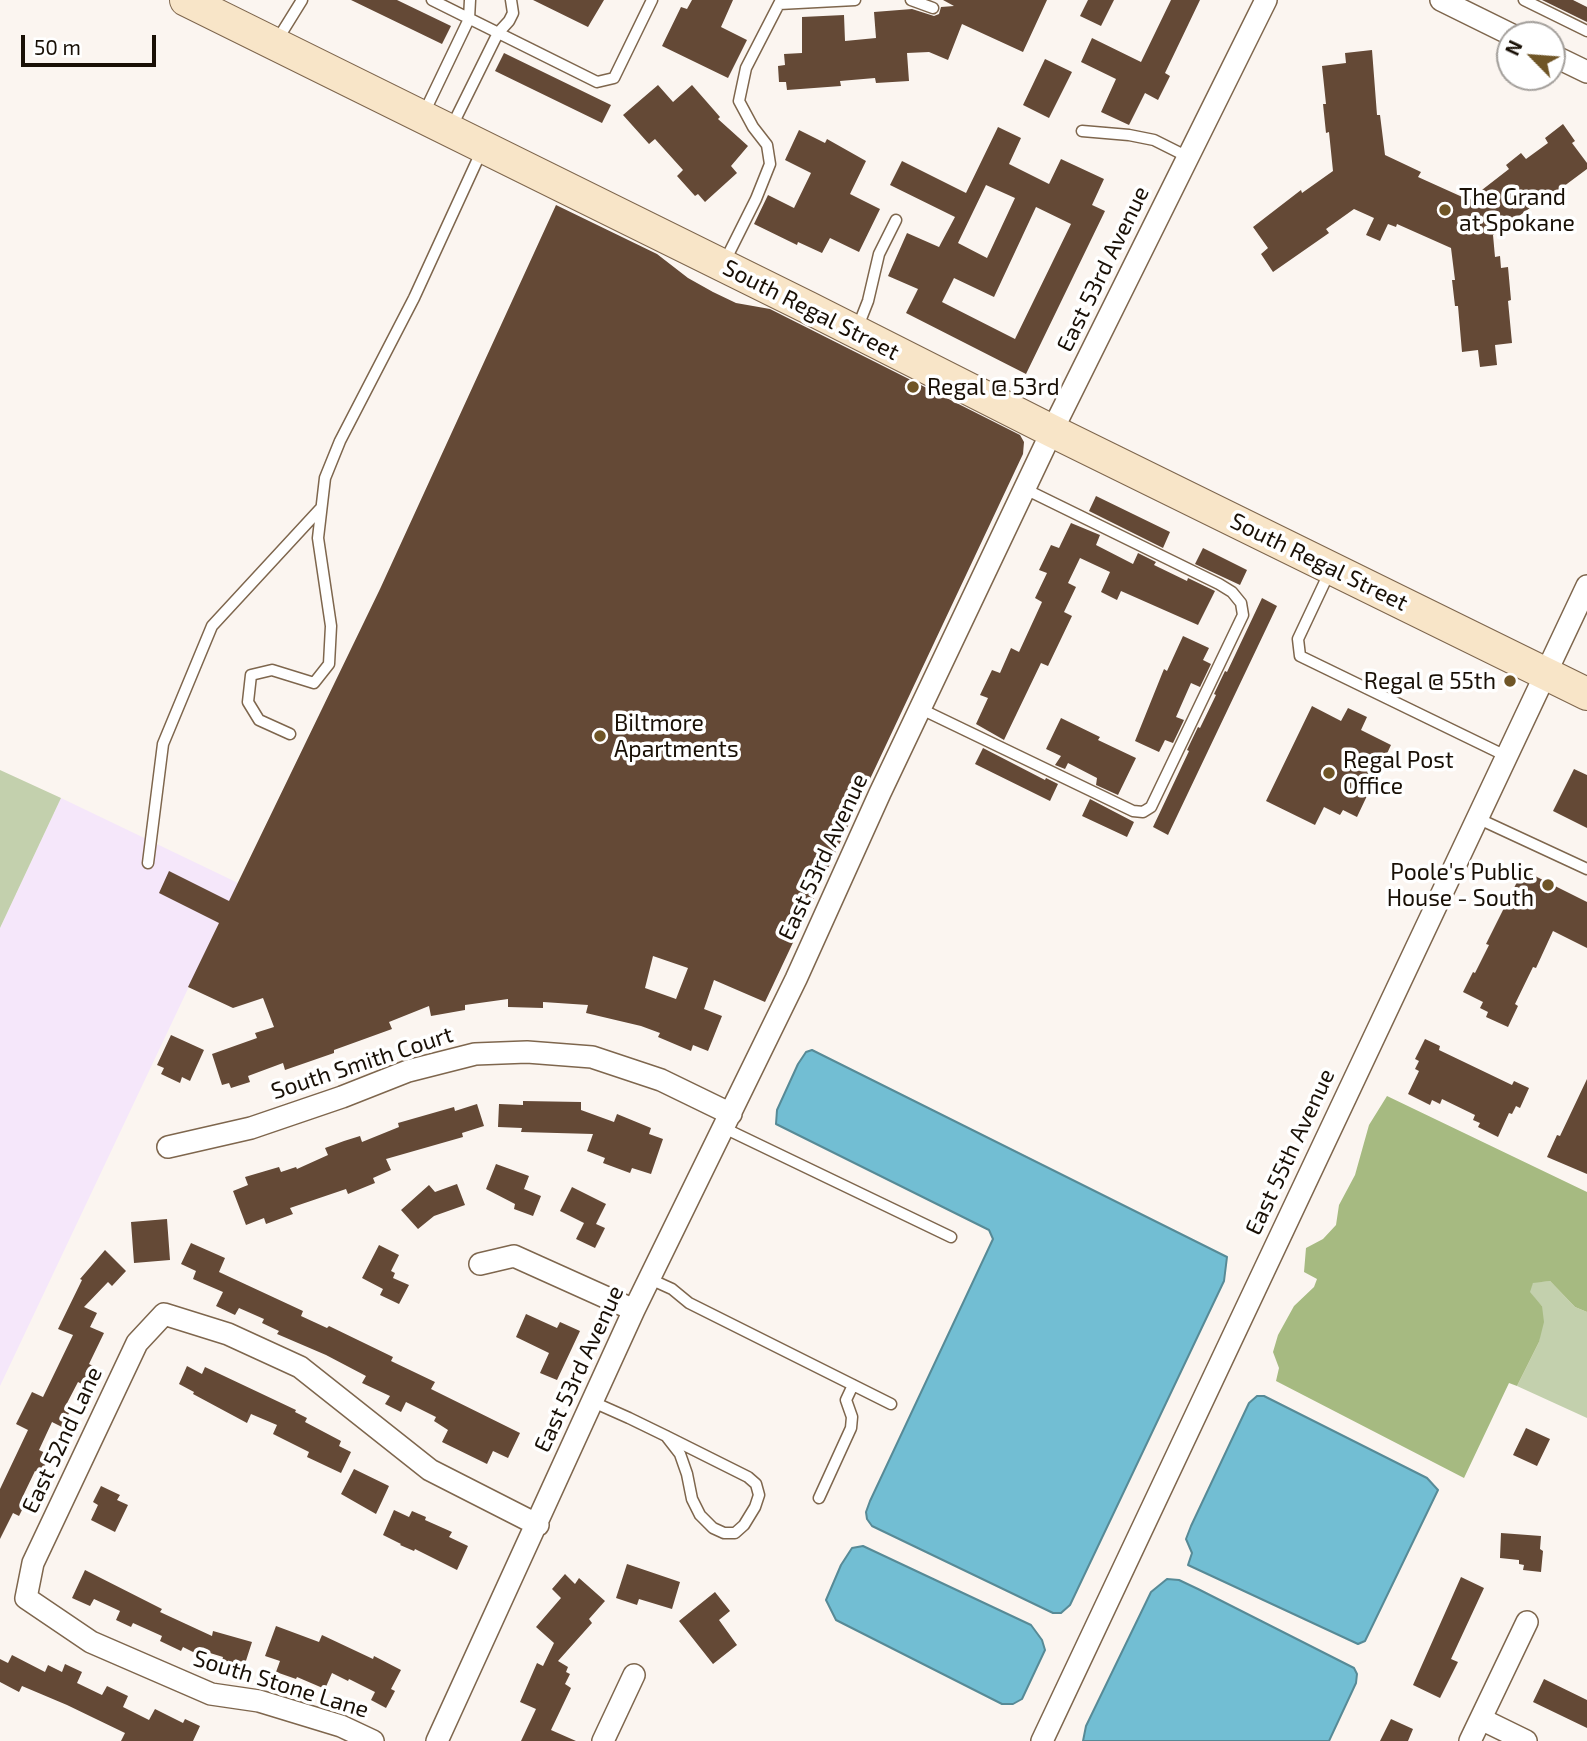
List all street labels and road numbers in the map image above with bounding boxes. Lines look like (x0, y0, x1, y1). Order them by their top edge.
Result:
street label: East 53rd Avenue (1051, 182, 1155, 356)
street label: South Regal Street (718, 254, 904, 366)
street label: South Regal Street (1226, 507, 1412, 617)
street label: East 53rd Avenue (772, 769, 874, 945)
street label: South Smith Court (268, 1021, 456, 1105)
street label: East 55th Avenue (1239, 1065, 1341, 1239)
street label: East 53rd Avenue (528, 1281, 630, 1457)
street label: East 52nd Lane (16, 1362, 108, 1518)
street label: South Stone Lane (190, 1644, 372, 1724)

